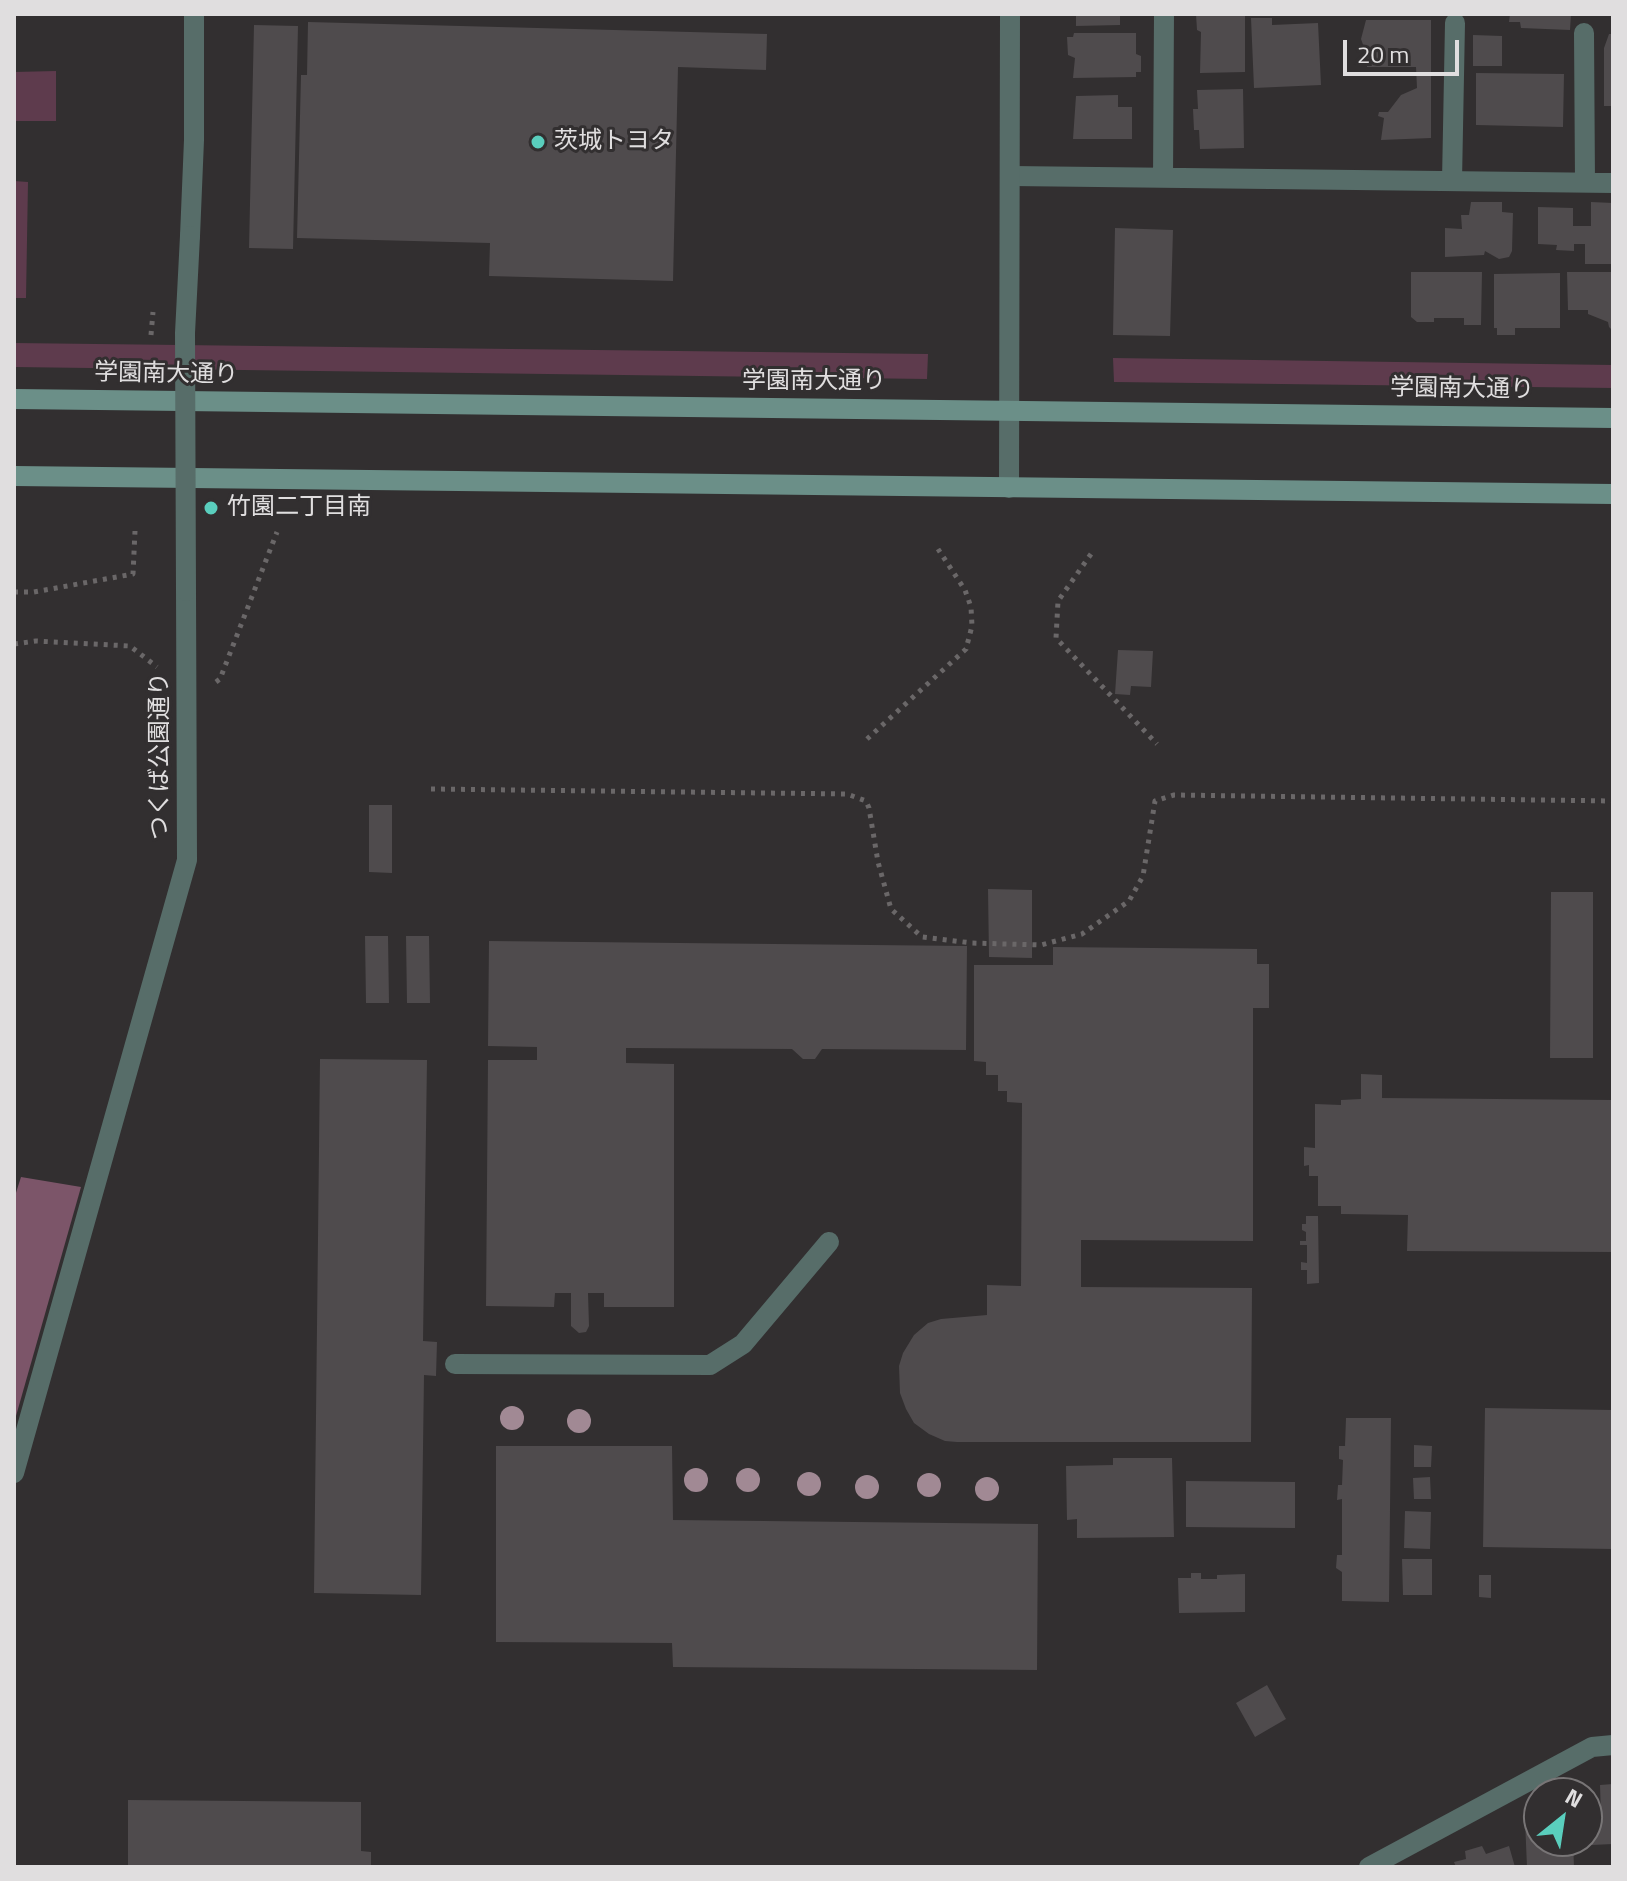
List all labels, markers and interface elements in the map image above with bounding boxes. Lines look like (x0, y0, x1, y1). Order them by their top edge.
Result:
scale bar (1347, 24, 1463, 74)
text: 20 m (1357, 36, 1409, 72)
place label: 茨城トヨタ (554, 128, 674, 156)
marker: 茨城トヨタ (529, 133, 547, 151)
street label: 学園南大通り (94, 359, 238, 391)
street label: 学園南大通り (742, 368, 886, 396)
street label: 学園南大通り (1390, 374, 1534, 406)
place label: 竹園二丁目南 (227, 494, 371, 522)
marker: 竹園二丁目南 (202, 499, 220, 517)
street label: つくば公園通り (147, 672, 175, 840)
north arrow (1523, 1777, 1603, 1857)
text: N (1559, 1779, 1589, 1816)

